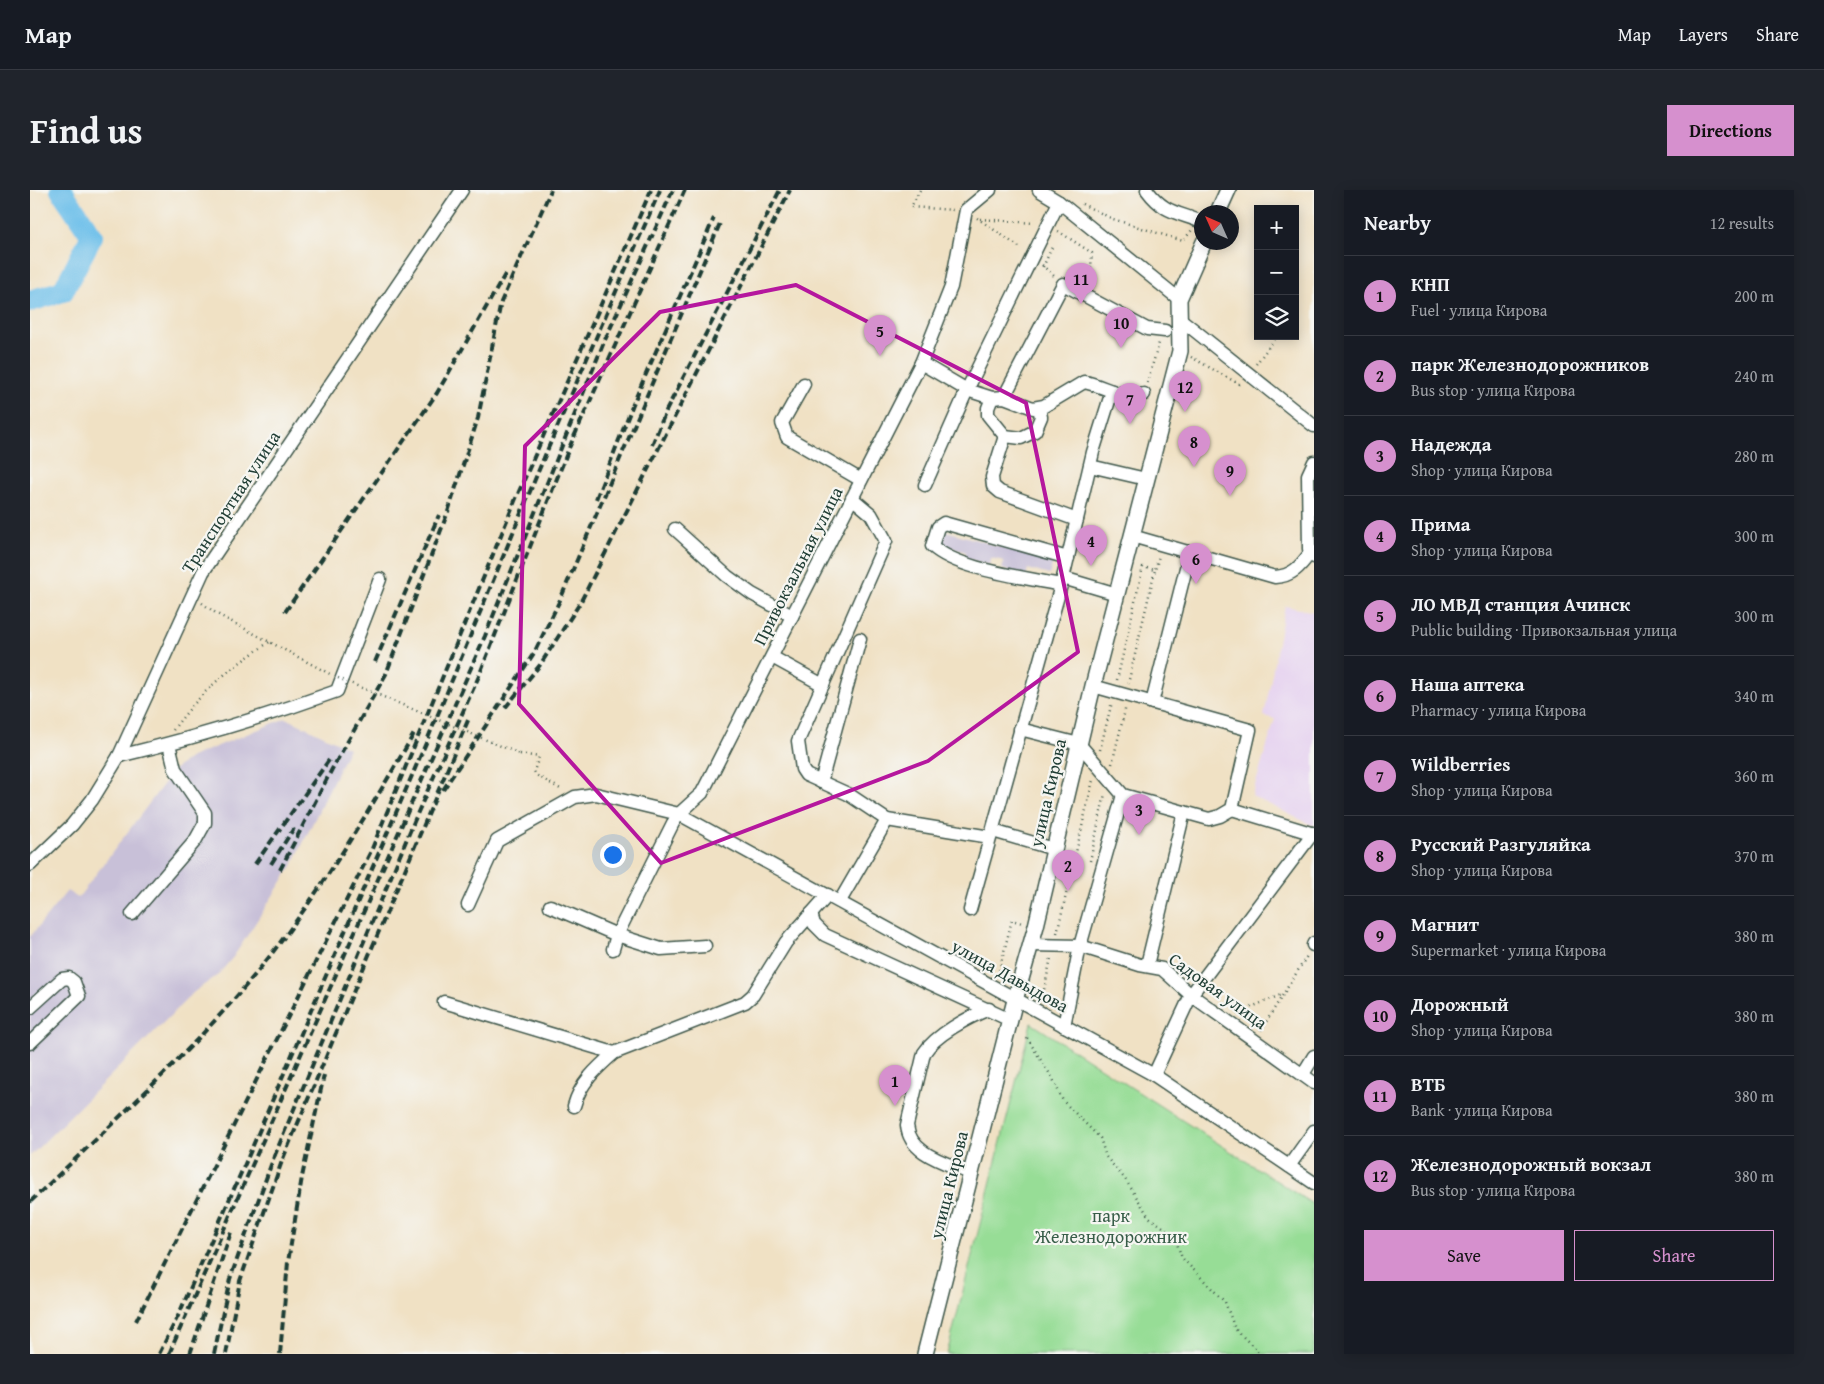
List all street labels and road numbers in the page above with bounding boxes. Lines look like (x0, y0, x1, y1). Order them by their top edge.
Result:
street label: Транспортная улица (174, 425, 287, 578)
street label: Привокзальная улица (746, 481, 849, 650)
street label: улица Кирова (1022, 736, 1073, 851)
street label: улица Давыдова (946, 932, 1074, 1019)
street label: Садовая улица (1163, 945, 1274, 1036)
street label: улица Кирова (922, 1128, 975, 1243)

